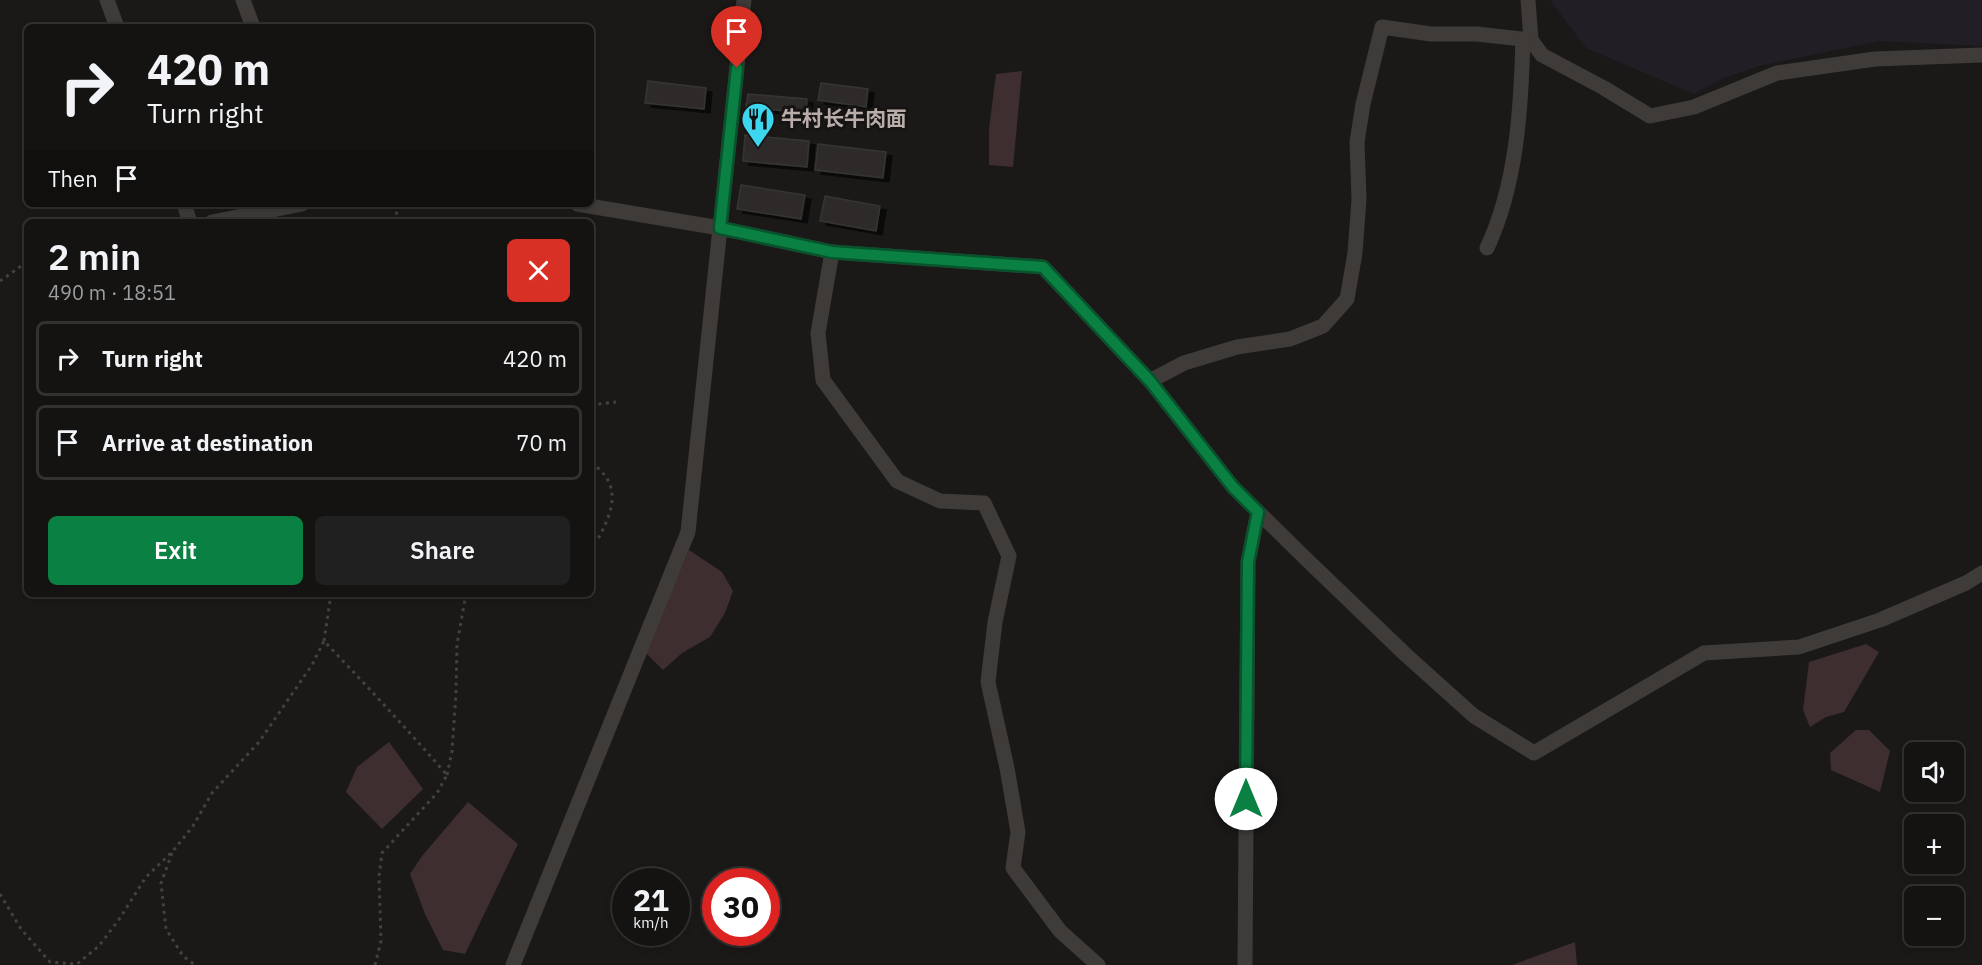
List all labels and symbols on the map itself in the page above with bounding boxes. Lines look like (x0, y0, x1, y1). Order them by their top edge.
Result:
pin (711, 6, 762, 68)
restaurant icon: 牛村长牛肉面 (740, 101, 776, 148)
place label: 牛村长牛肉面 (781, 104, 907, 132)
position arrow (1214, 767, 1278, 831)
speed limit sign: 30 (702, 868, 780, 946)

